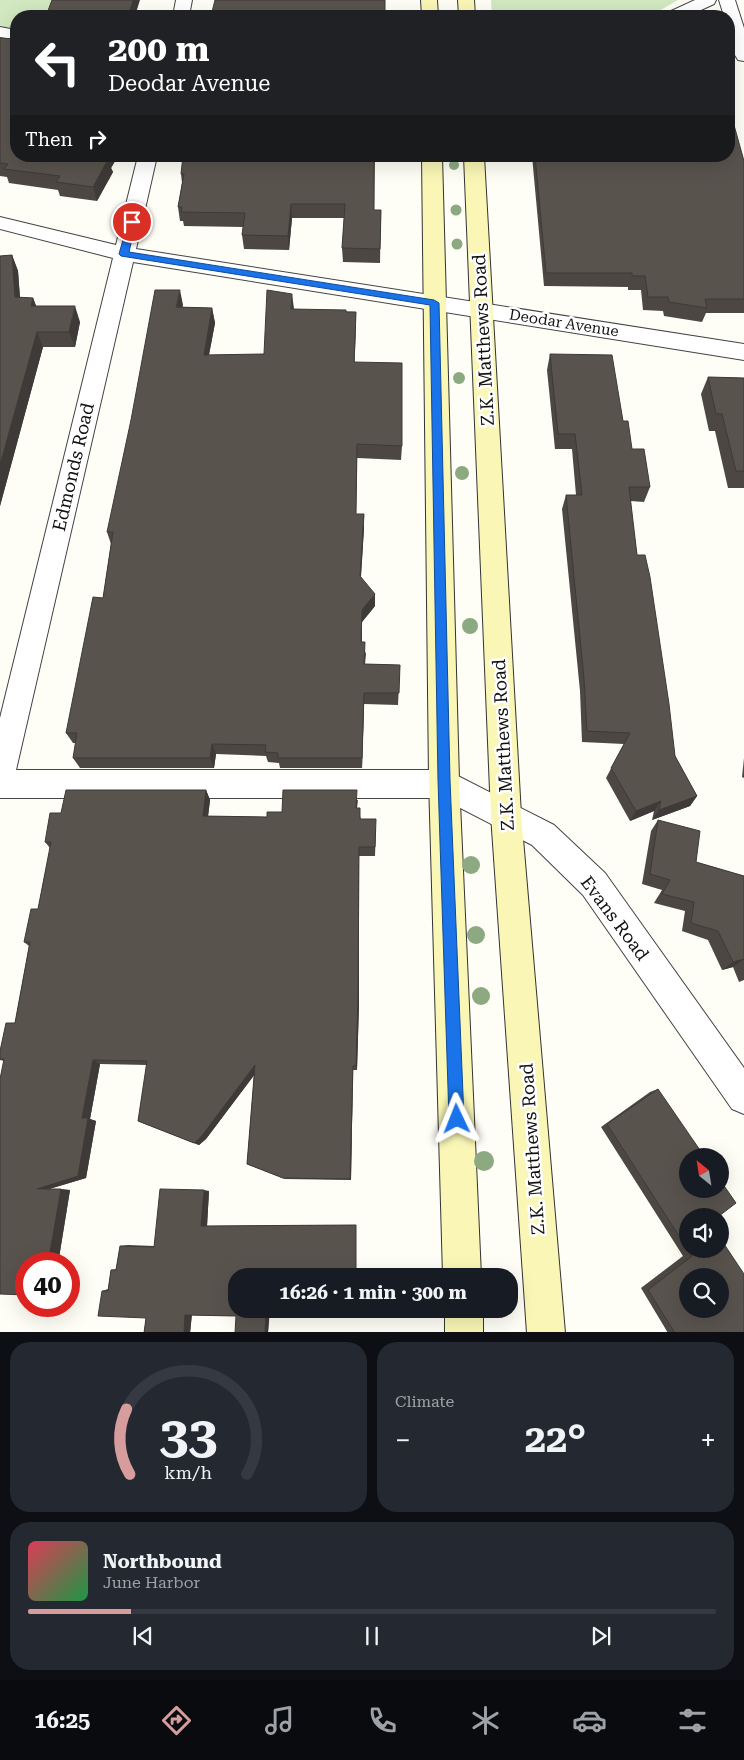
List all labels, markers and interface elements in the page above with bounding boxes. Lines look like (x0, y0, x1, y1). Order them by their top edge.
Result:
text: 200 m (108, 29, 209, 70)
icon: left (25, 30, 90, 95)
text: Deodar Avenue (108, 71, 270, 96)
icon: right (83, 125, 111, 153)
text: Then (25, 128, 73, 151)
pin (111, 201, 153, 243)
icon: arrive (118, 208, 146, 236)
street label: Z.K. Matthews Road (468, 253, 498, 426)
street label: Deodar Avenue (508, 305, 620, 341)
street label: Edmonds Road (48, 400, 98, 533)
street label: Z.K. Matthews Road (488, 658, 518, 831)
street label: Evans Road (576, 872, 654, 965)
street label: Z.K. Matthews Road (515, 1062, 548, 1236)
position arrow (430, 1092, 482, 1144)
north arrow (679, 1148, 729, 1198)
map controls (679, 1148, 729, 1318)
button: sound (679, 1208, 729, 1258)
speed limit sign: 40 (15, 1252, 80, 1317)
button: search (679, 1268, 729, 1318)
text: 16:26 · 1 min · 300 m (279, 1281, 467, 1304)
text: Climate (395, 1392, 454, 1411)
text: 33 (159, 1405, 218, 1466)
text: 22° (525, 1417, 586, 1461)
text: − (395, 1424, 411, 1457)
text: + (700, 1424, 716, 1457)
text: km/h (165, 1462, 213, 1483)
text: Northbound (103, 1550, 222, 1573)
text: June Harbor (103, 1573, 200, 1592)
icon: previous (129, 1622, 157, 1650)
icon: pause (358, 1622, 386, 1650)
icon: next (587, 1622, 615, 1650)
icon: directions (159, 1703, 194, 1738)
icon: music (262, 1703, 297, 1738)
icon: phone (365, 1703, 400, 1738)
icon: climate (468, 1703, 503, 1738)
icon: car (572, 1703, 607, 1738)
icon: filters (675, 1703, 710, 1738)
text: 16:25 (34, 1708, 90, 1733)

